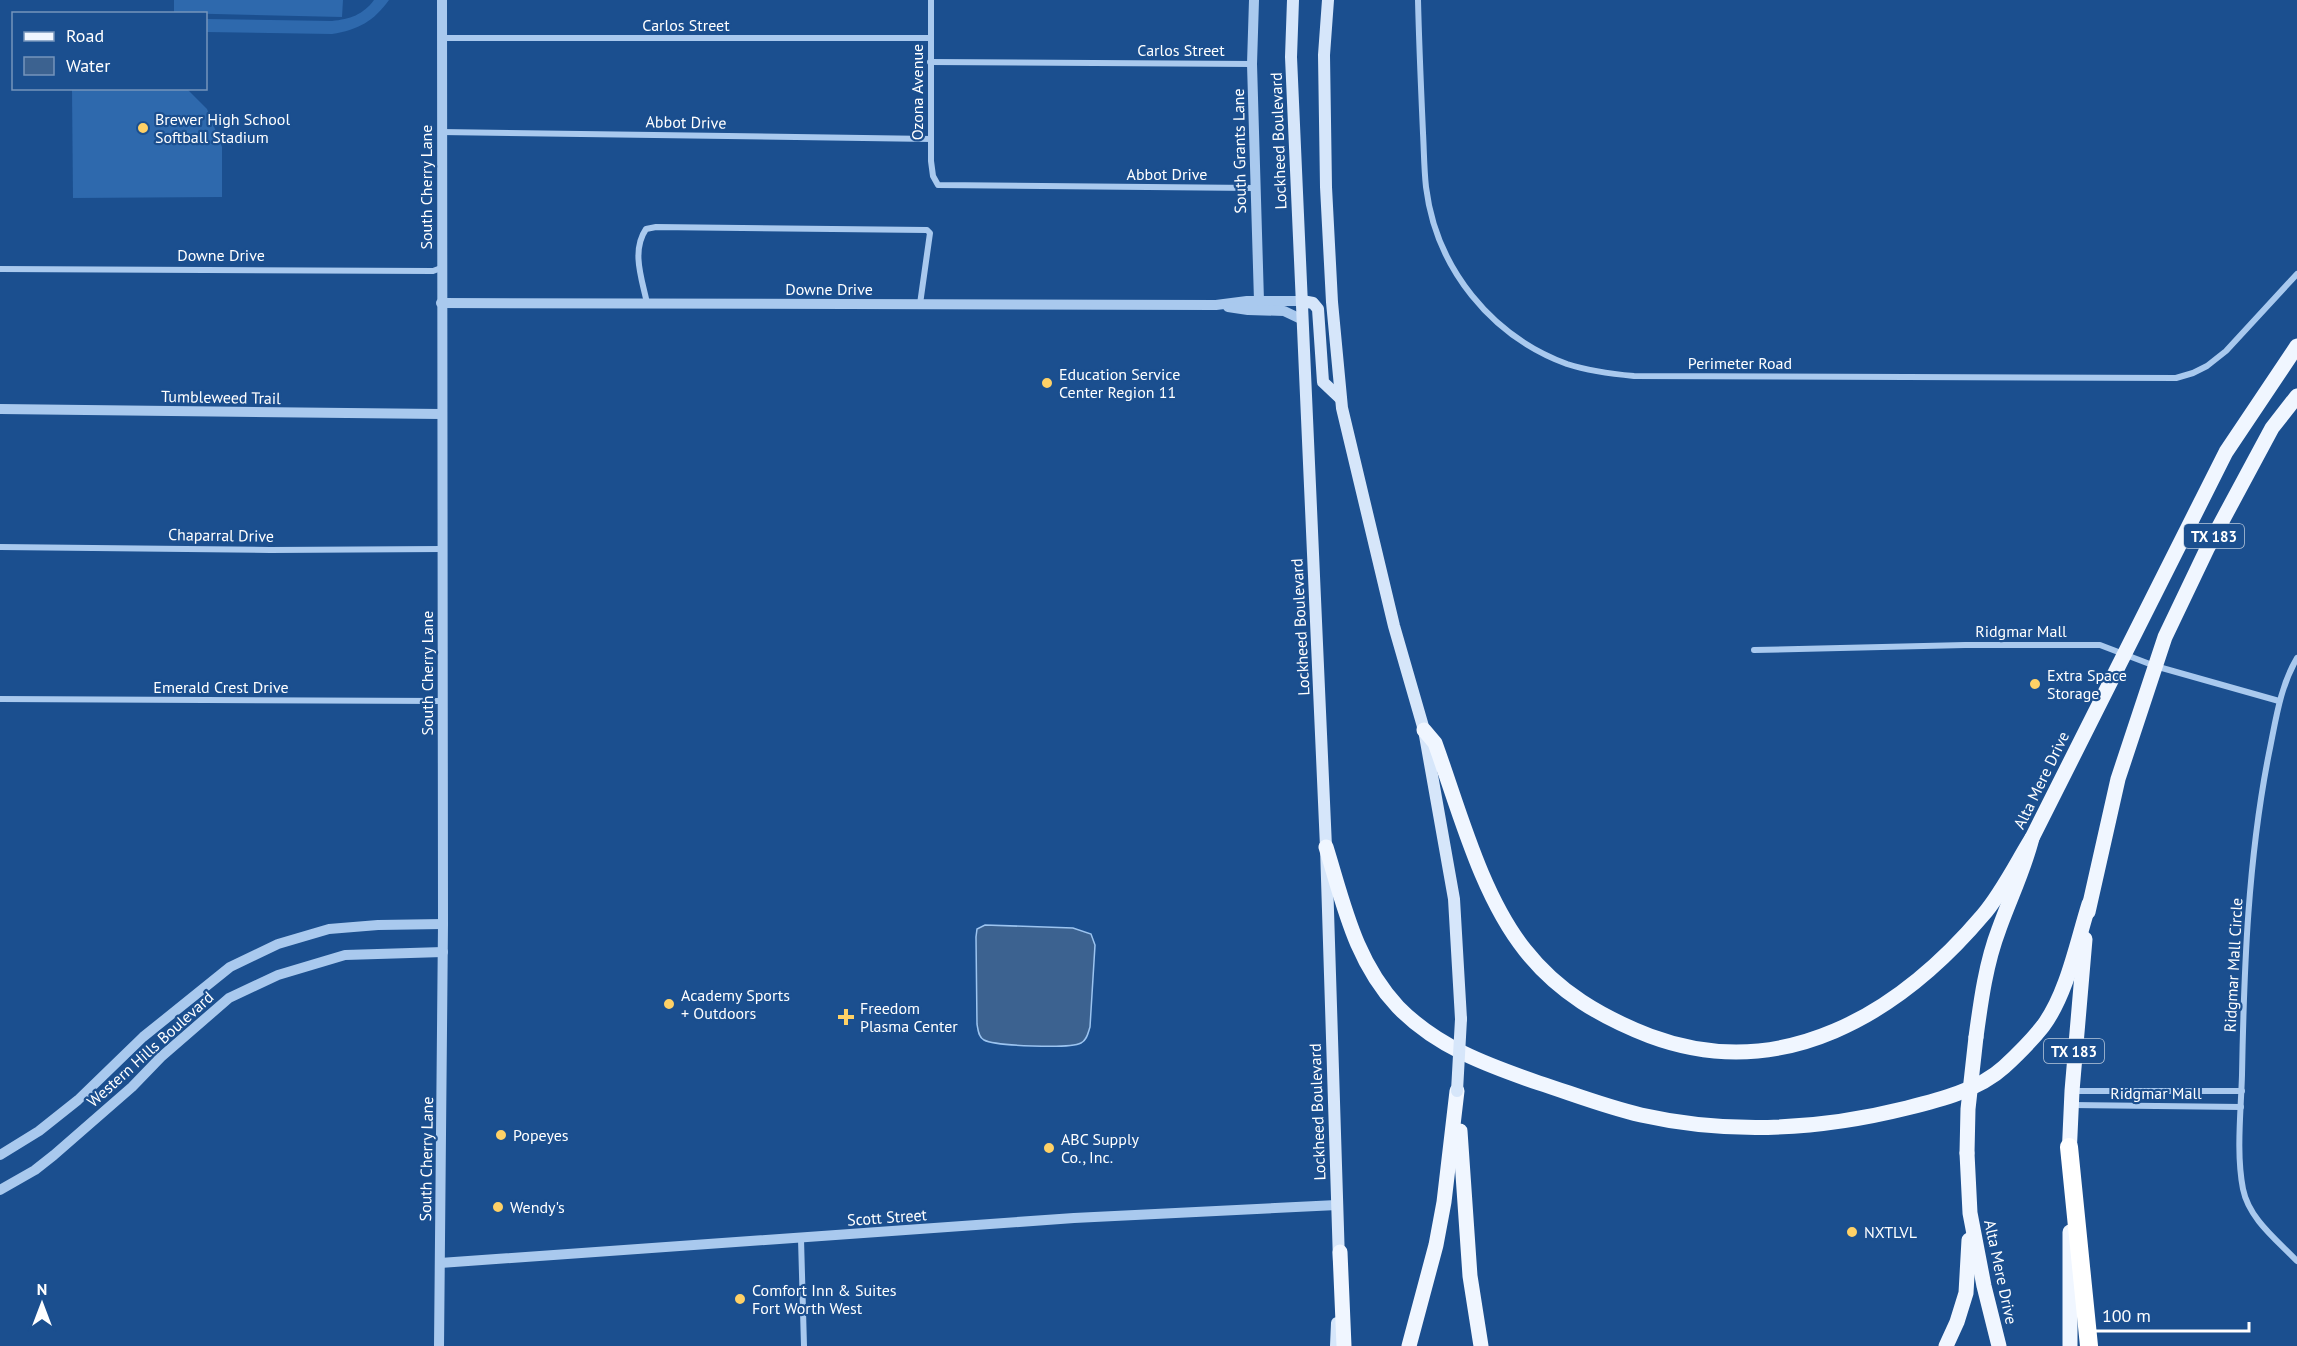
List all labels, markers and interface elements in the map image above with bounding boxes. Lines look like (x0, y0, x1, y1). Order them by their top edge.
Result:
legend (12, 12, 207, 90)
street label: Carlos Street (642, 15, 730, 35)
text: Road (66, 24, 104, 47)
street label: Carlos Street (1137, 40, 1225, 60)
street label: Ozona Avenue (907, 44, 927, 140)
text: Water (66, 54, 110, 77)
street label: Lockheed Boulevard (1266, 72, 1290, 210)
street label: South Grants Lane (1228, 88, 1250, 214)
place label: Brewer High School Softball Stadium (155, 109, 290, 147)
street label: Abbot Drive (645, 111, 727, 133)
marker: Brewer High School Softball Stadium (136, 121, 150, 135)
street label: South Cherry Lane (416, 125, 436, 249)
street label: Abbot Drive (1127, 164, 1207, 184)
street label: Downe Drive (177, 245, 265, 265)
street label: Downe Drive (785, 279, 873, 299)
street label: Perimeter Road (1688, 353, 1792, 373)
place label: Education Service Center Region 11 (1059, 364, 1180, 402)
marker: Education Service Center Region 11 (1040, 376, 1054, 390)
street label: Tumbleweed Trail (161, 386, 281, 408)
street label: Chaparral Drive (168, 524, 274, 546)
road number: TX 183 (2184, 524, 2244, 548)
street label: Lockheed Boulevard (1286, 558, 1314, 696)
street label: South Cherry Lane (417, 611, 437, 735)
street label: Ridgmar Mall (1975, 621, 2067, 641)
place label: Extra Space Storage (2047, 665, 2127, 703)
street label: Emerald Crest Drive (153, 677, 289, 697)
marker: Extra Space Storage (2028, 677, 2042, 691)
street label: Alta Mere Drive (2009, 728, 2073, 832)
street label: Ridgmar Mall Circle (2219, 897, 2247, 1033)
place label: Academy Sports + Outdoors (681, 985, 790, 1023)
street label: Western Hills Boulevard (83, 987, 217, 1111)
marker: Academy Sports + Outdoors (662, 997, 676, 1011)
place label: Freedom Plasma Center (860, 998, 958, 1036)
marker: Freedom Plasma Center (837, 1008, 855, 1026)
road number: TX 183 (2044, 1039, 2104, 1063)
street label: Lockheed Boulevard (1305, 1043, 1329, 1181)
street label: Ridgmar Mall (2110, 1083, 2202, 1103)
street label: South Cherry Lane (415, 1096, 437, 1222)
place label: Popeyes (513, 1125, 569, 1145)
marker: Popeyes (494, 1128, 508, 1142)
place label: ABC Supply Co., Inc. (1061, 1129, 1140, 1167)
marker: ABC Supply Co., Inc. (1042, 1141, 1056, 1155)
place label: Wendy's (510, 1197, 565, 1217)
marker: Wendy's (491, 1200, 505, 1214)
street label: Scott Street (846, 1204, 928, 1230)
street label: Alta Mere Drive (1980, 1218, 2022, 1326)
place label: NXTLVL (1864, 1222, 1917, 1242)
marker: NXTLVL (1845, 1225, 1859, 1239)
north arrow (12, 1274, 72, 1334)
text: N (37, 1279, 47, 1299)
place label: Comfort Inn & Suites Fort Worth West (752, 1280, 897, 1318)
marker: Comfort Inn & Suites Fort Worth West (733, 1292, 747, 1306)
scale bar (2093, 1295, 2249, 1333)
text: 100 m (2102, 1304, 2151, 1327)

